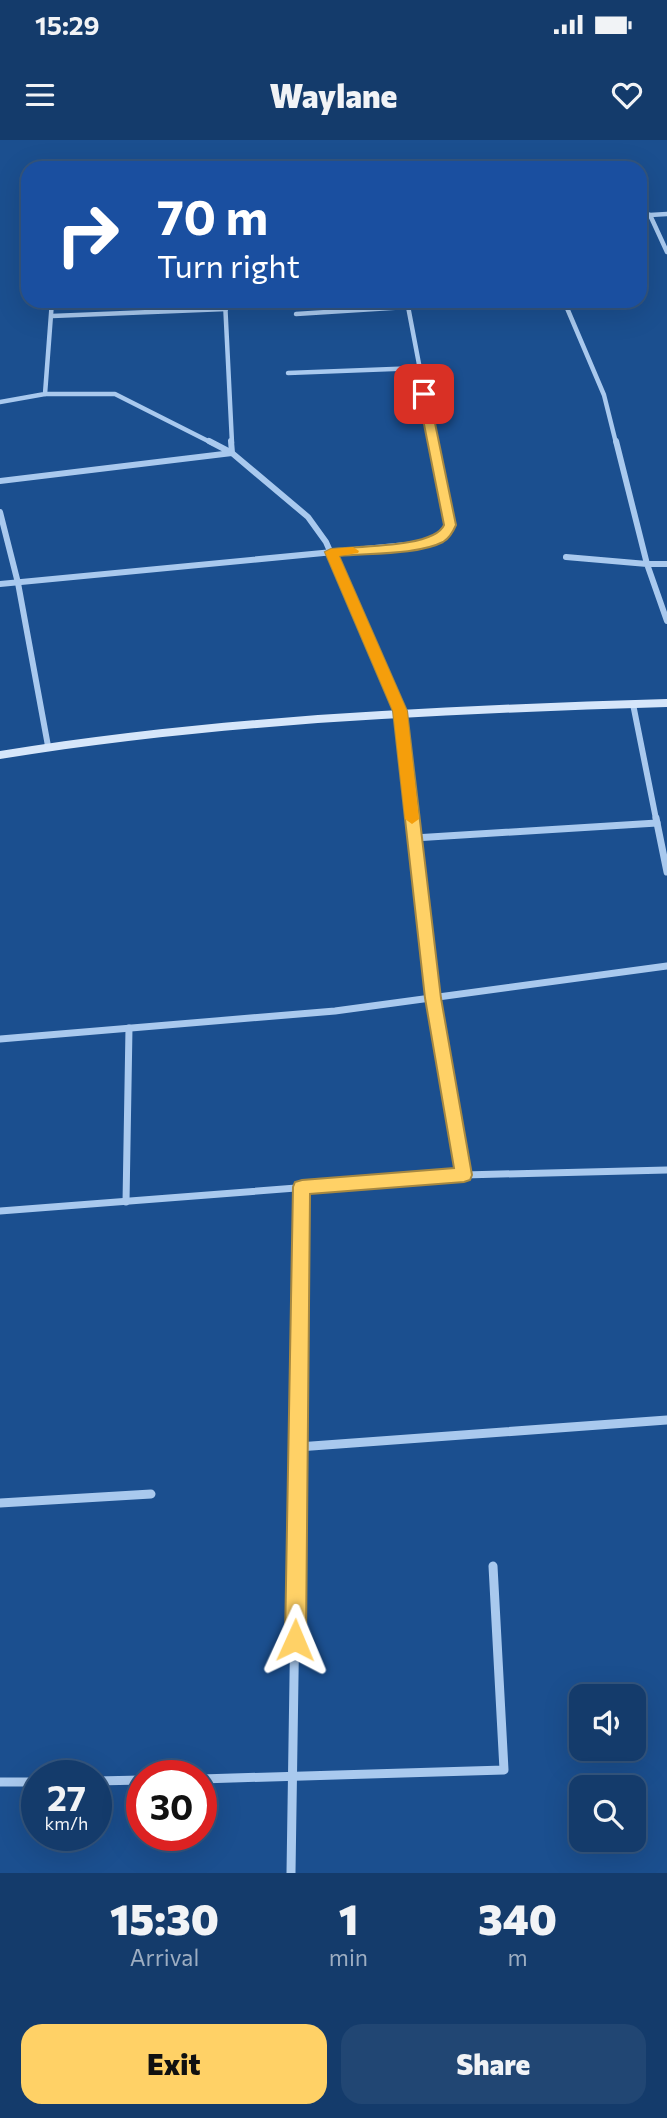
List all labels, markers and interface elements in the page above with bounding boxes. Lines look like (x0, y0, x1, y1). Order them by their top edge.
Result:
text: 15:29 (35, 9, 99, 40)
text: Waylane (270, 75, 397, 115)
icon: menu (21, 76, 59, 114)
icon: heart (608, 76, 646, 114)
text: 70 m (157, 185, 268, 245)
icon: right (42, 189, 133, 280)
text: Turn right (157, 245, 300, 285)
pin (394, 364, 454, 424)
icon: arrive (405, 375, 443, 413)
position arrow (258, 1603, 332, 1677)
map controls (569, 1684, 646, 1852)
button: sound (569, 1684, 646, 1761)
speed limit sign: 30 (126, 1760, 217, 1851)
text: 27 (47, 1775, 86, 1818)
button: search (569, 1775, 646, 1852)
text: km/h (45, 1812, 88, 1834)
text: 15:30 (110, 1892, 219, 1944)
text: 1 (339, 1892, 358, 1944)
text: 340 (478, 1892, 557, 1944)
text: Arrival (130, 1943, 199, 1971)
text: min (329, 1943, 368, 1971)
text: m (507, 1943, 528, 1971)
button: Exit (21, 2024, 327, 2104)
button: Share (341, 2024, 646, 2104)

